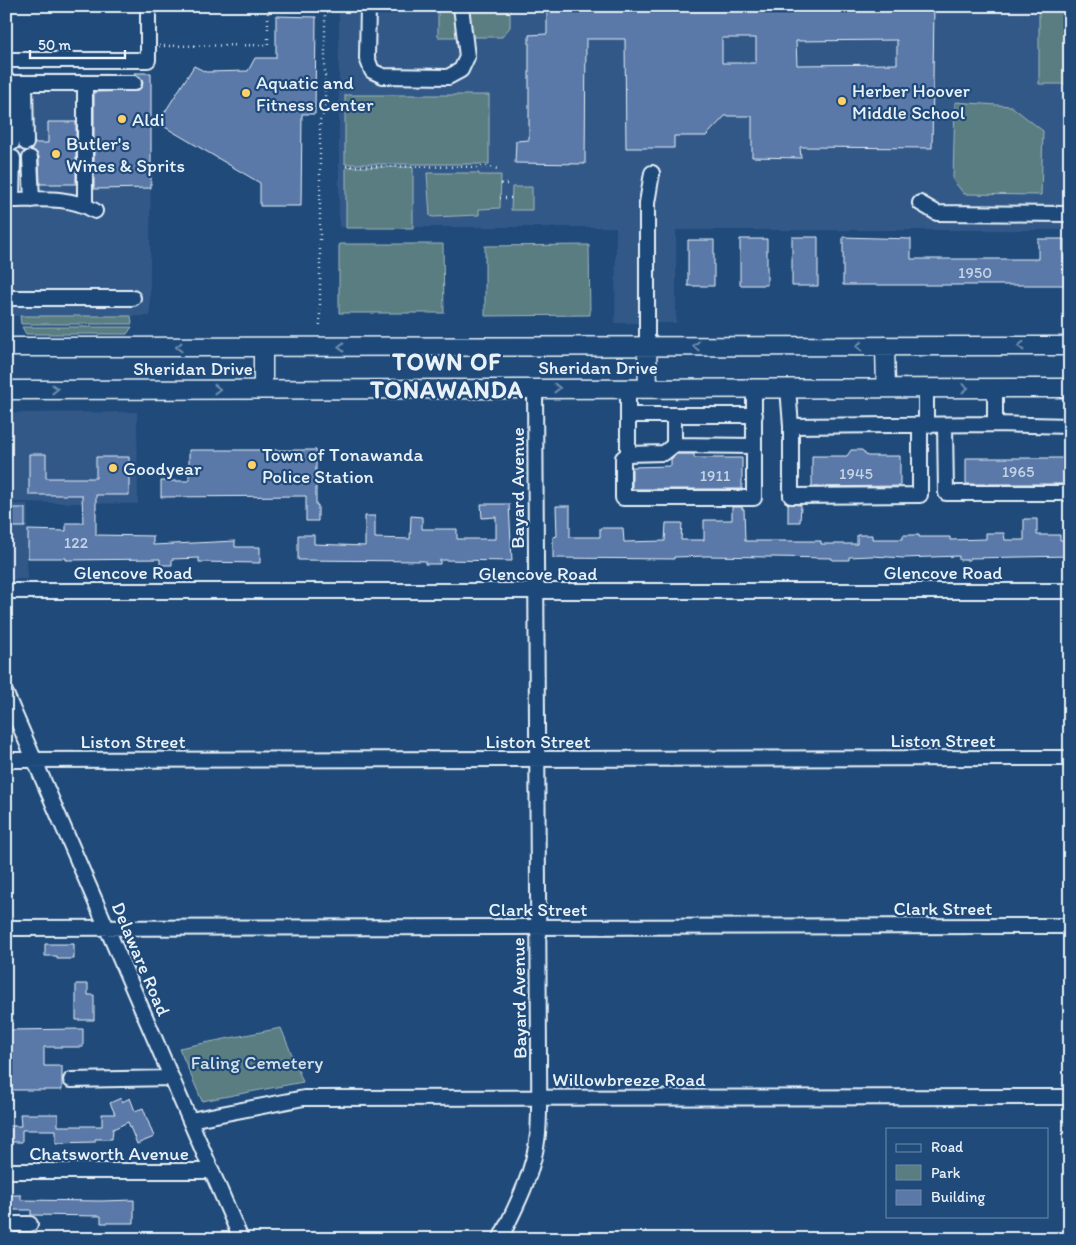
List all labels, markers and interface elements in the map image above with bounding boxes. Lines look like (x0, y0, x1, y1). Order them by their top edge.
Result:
scale bar (30, 28, 125, 60)
text: 50 m (38, 36, 71, 54)
place label: Aquatic and Fitness Center (256, 71, 374, 116)
place label: Herber Hoover Middle School (852, 79, 971, 124)
marker: Aquatic and Fitness Center (240, 87, 252, 99)
marker: Herber Hoover Middle School (836, 95, 848, 107)
place label: Aldi (132, 108, 165, 131)
marker: Aldi (116, 113, 128, 125)
place label: Butler's Wines & Sprits (66, 132, 185, 177)
marker: Butler's Wines & Sprits (50, 148, 62, 160)
house number: 1950 (958, 263, 992, 282)
one-way arrow (692, 341, 700, 351)
one-way arrow (854, 341, 862, 351)
one-way arrow (1017, 341, 1024, 351)
one-way arrow (175, 342, 182, 352)
one-way arrow (337, 342, 344, 352)
district label: TOWN OF TONAWANDA (369, 347, 524, 404)
street label: Sheridan Drive (538, 356, 658, 379)
street label: Sheridan Drive (133, 357, 253, 380)
one-way arrow (554, 383, 561, 393)
one-way arrow (961, 383, 969, 393)
one-way arrow (52, 384, 59, 394)
one-way arrow (214, 384, 222, 394)
street label: Bayard Avenue (506, 427, 529, 549)
place label: Town of Tonawanda Police Station (262, 443, 423, 488)
place label: Goodyear (123, 457, 202, 480)
marker: Town of Tonawanda Police Station (246, 459, 258, 471)
marker: Goodyear (107, 462, 119, 474)
house number: 1965 (1002, 462, 1034, 481)
house number: 1945 (839, 464, 873, 483)
house number: 1911 (700, 466, 731, 485)
house number: 122 (64, 533, 89, 552)
street label: Glencove Road (73, 561, 193, 584)
street label: Glencove Road (883, 561, 1003, 584)
street label: Glencove Road (478, 562, 598, 585)
street label: Liston Street (890, 729, 996, 752)
street label: Liston Street (80, 730, 186, 753)
street label: Liston Street (485, 730, 591, 753)
street label: Clark Street (894, 897, 992, 920)
street label: Clark Street (489, 898, 587, 921)
street label: Delaware Road (107, 899, 176, 1020)
street label: Bayard Avenue (506, 937, 532, 1059)
park label: Faling Cemetery (191, 1051, 323, 1074)
street label: Willowbreeze Road (552, 1068, 706, 1091)
legend (886, 1128, 1048, 1218)
text: Road (931, 1138, 964, 1156)
street label: Chatsworth Avenue (29, 1142, 189, 1165)
text: Park (931, 1164, 961, 1182)
text: Building (931, 1188, 985, 1206)

